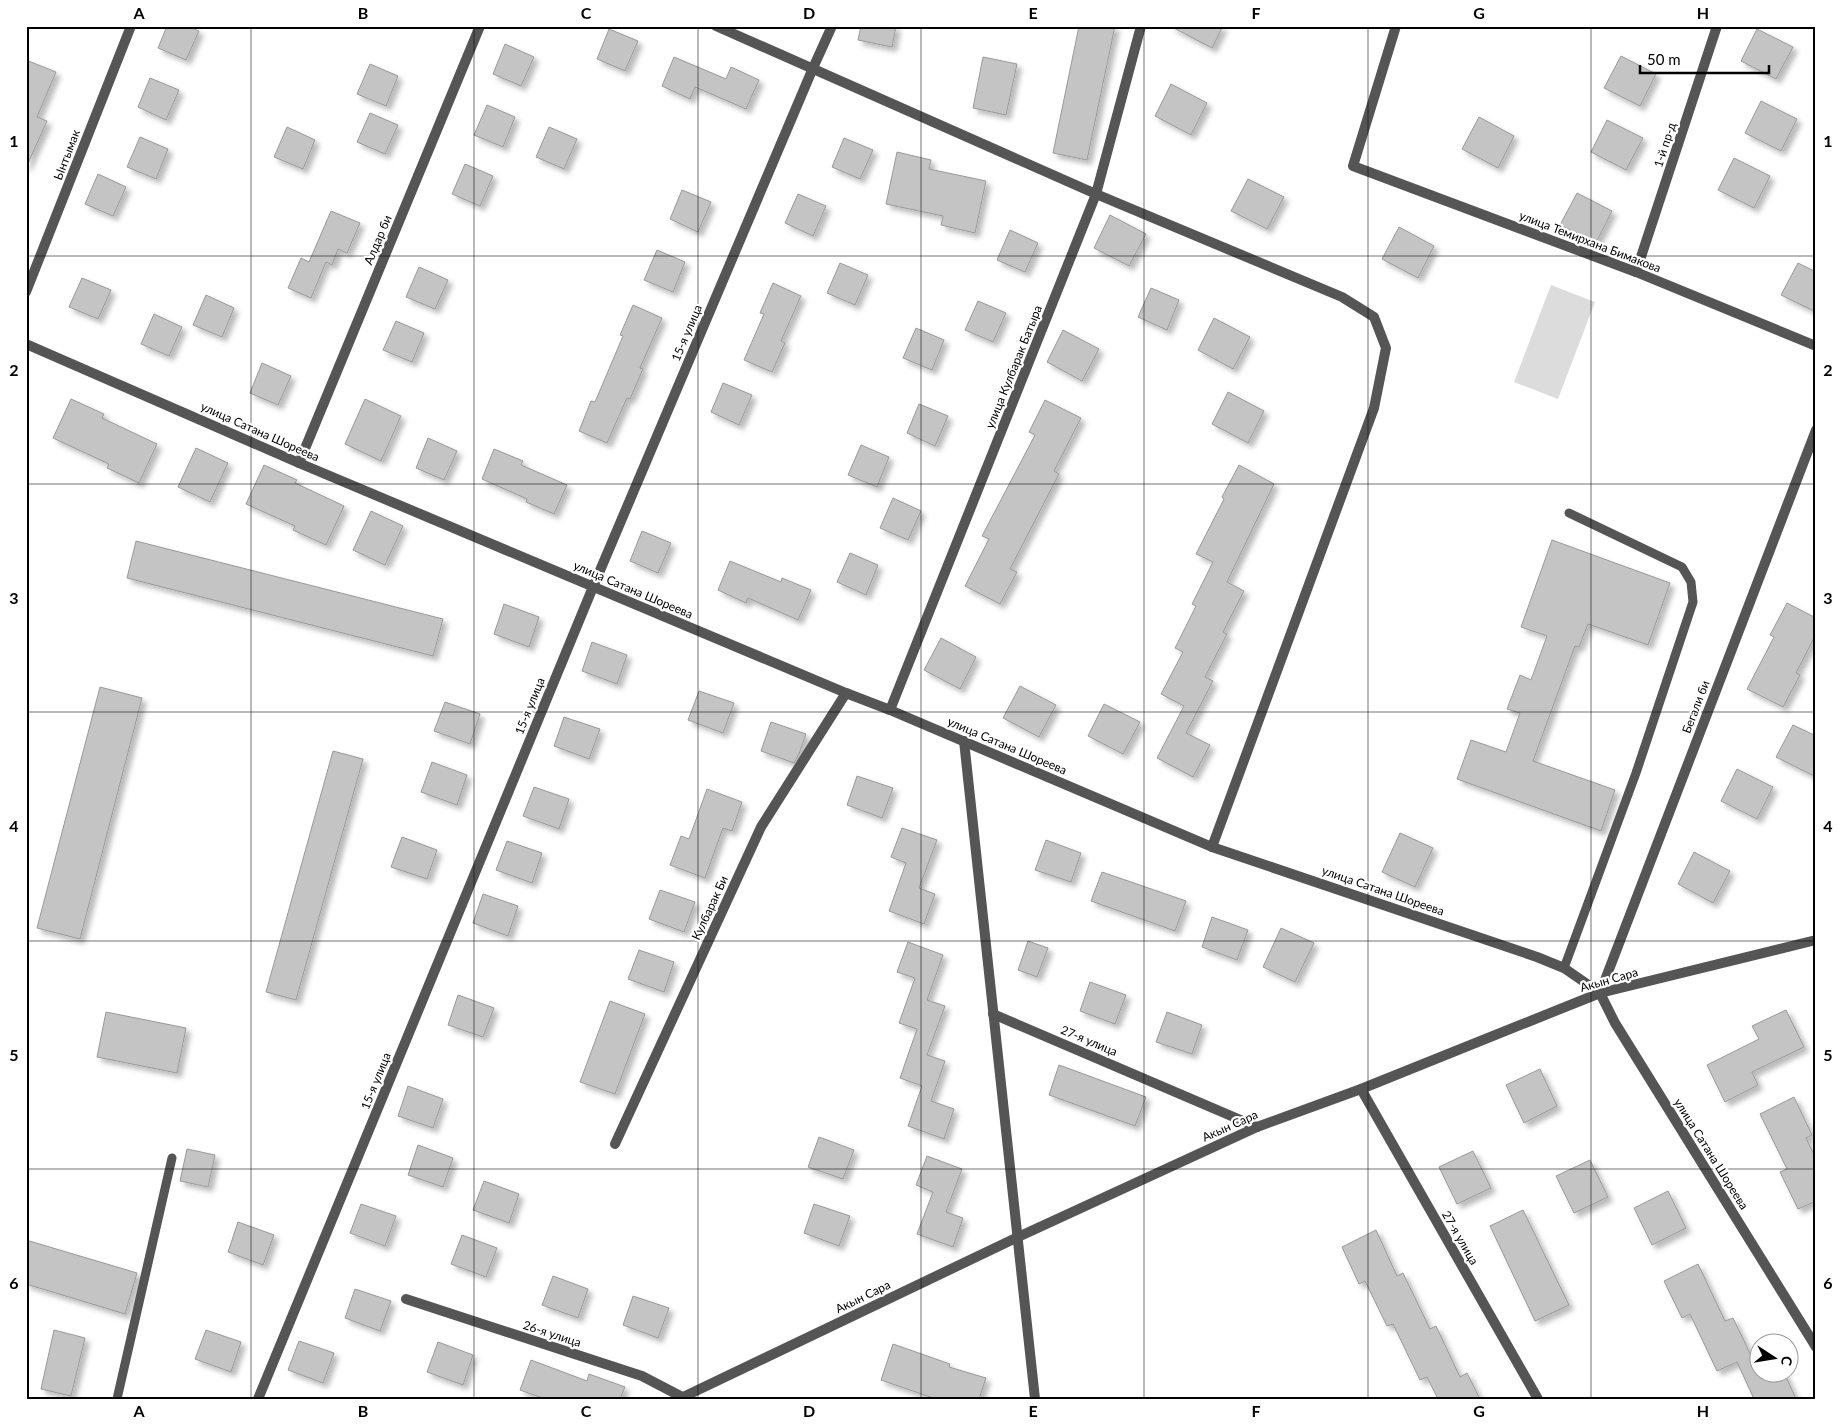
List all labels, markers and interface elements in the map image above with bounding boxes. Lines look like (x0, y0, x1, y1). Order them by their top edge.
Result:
text: A (132, 3, 145, 22)
text: B (358, 3, 368, 22)
text: C (581, 3, 592, 22)
text: D (803, 3, 815, 22)
text: E (1028, 3, 1038, 22)
text: F (1251, 3, 1261, 22)
text: G (1473, 3, 1485, 22)
text: H (1697, 3, 1709, 22)
scale bar (1640, 42, 1768, 74)
text: 50 m (1647, 50, 1681, 68)
street label: 1-й пр-д (1650, 120, 1679, 169)
street label: Ынтымак (50, 127, 83, 182)
text: 1 (9, 131, 19, 150)
text: 1 (1823, 131, 1833, 150)
street label: улица Темирхана Бимакова (1517, 208, 1663, 276)
street label: Алдар би (360, 213, 395, 267)
street label: 15-я улица (668, 302, 705, 363)
street label: улица Кулбарак Батыра (982, 303, 1045, 431)
text: 2 (9, 360, 19, 379)
text: 2 (1823, 360, 1833, 379)
street label: улица Сатана Шореева (199, 399, 322, 464)
street label: улица Сатана Шореева (571, 558, 695, 622)
text: 3 (9, 588, 19, 607)
text: 3 (1823, 588, 1833, 607)
street label: 15-я улица (511, 675, 548, 737)
street label: Бегали би (1679, 678, 1713, 735)
street label: улица Сатана Шореева (945, 714, 1069, 778)
text: 4 (9, 816, 19, 835)
text: 4 (1823, 816, 1833, 835)
street label: улица Сатана Шореева (1320, 863, 1446, 919)
street label: Кулбарак Би (688, 873, 731, 942)
street label: Акын Сара (1578, 964, 1640, 995)
street label: 27-я улица (1059, 1022, 1120, 1059)
text: 5 (9, 1045, 19, 1064)
text: 5 (1823, 1045, 1833, 1064)
street label: 15-я улица (357, 1050, 394, 1112)
street label: улица Сатана Шореева (1671, 1095, 1752, 1212)
street label: Акын Сара (1200, 1107, 1260, 1144)
street label: 27-я улица (1439, 1208, 1482, 1268)
text: 6 (9, 1273, 19, 1292)
text: 6 (1823, 1273, 1833, 1292)
street label: Акын Сара (833, 1277, 893, 1316)
street label: 26-я улица (521, 1317, 583, 1350)
north arrow (1750, 1332, 1800, 1382)
text: С (1778, 1355, 1796, 1368)
text: A (132, 1401, 145, 1420)
text: B (358, 1401, 368, 1420)
text: C (581, 1401, 592, 1420)
text: D (803, 1401, 815, 1420)
text: E (1028, 1401, 1038, 1420)
text: F (1251, 1401, 1261, 1420)
text: G (1473, 1401, 1485, 1420)
text: H (1697, 1401, 1709, 1420)

